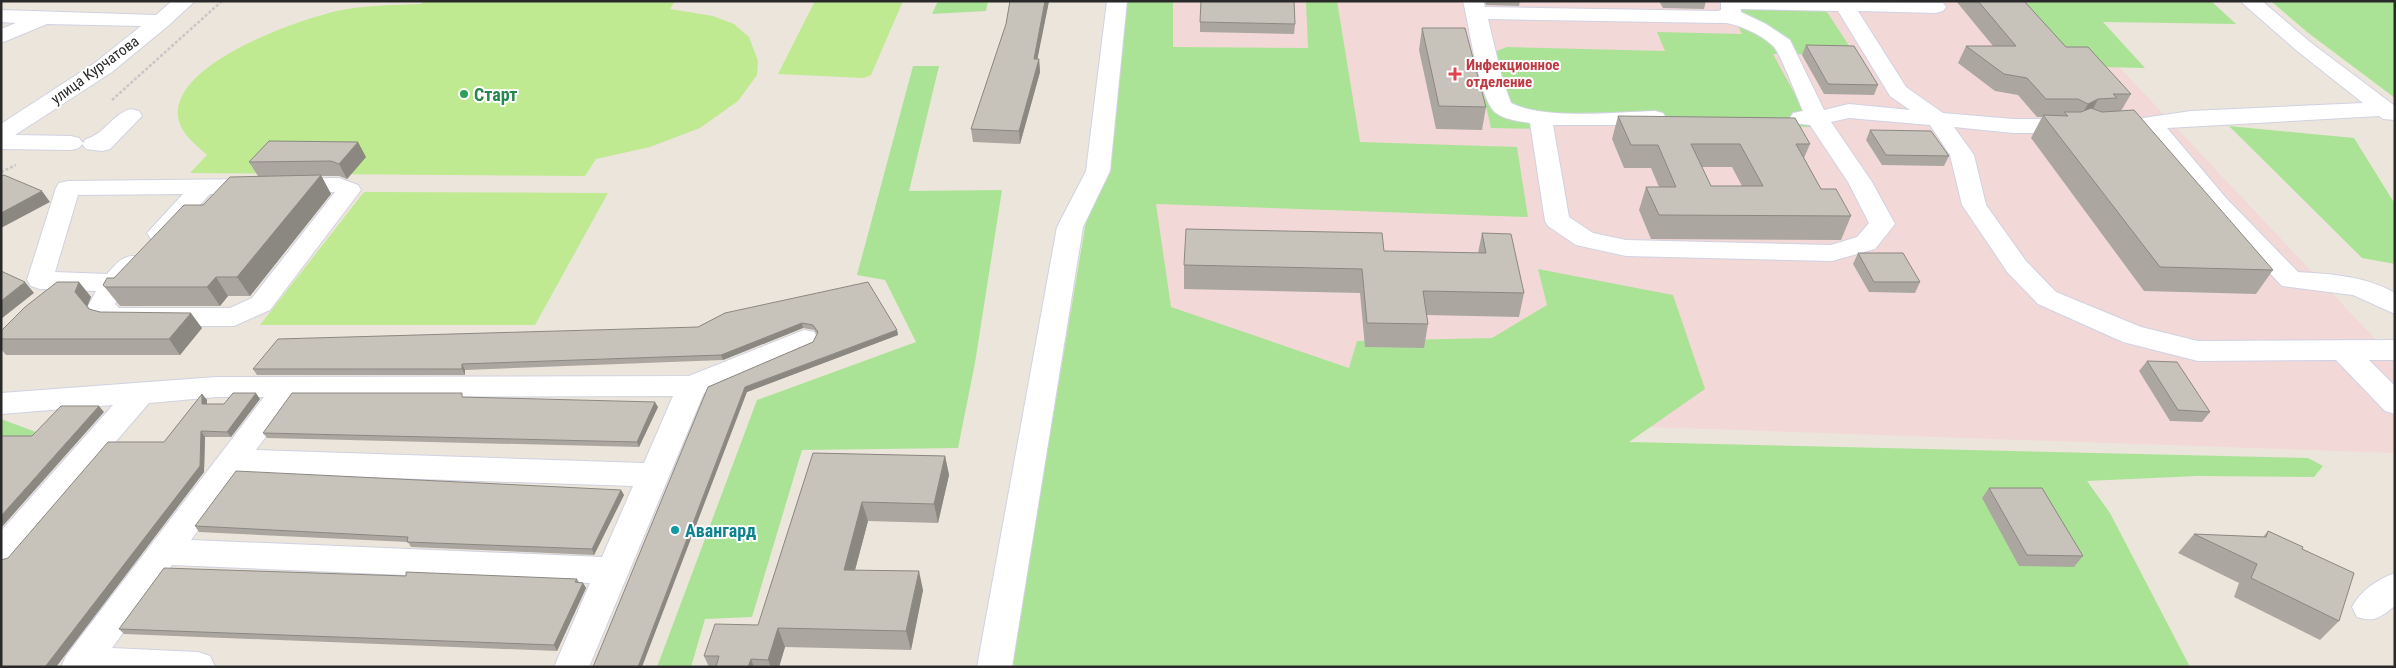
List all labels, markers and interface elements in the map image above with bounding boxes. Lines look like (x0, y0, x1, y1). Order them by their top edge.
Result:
street label: улица Курчатова (48, 32, 142, 108)
place label: Инфекционное отделение (1466, 56, 1560, 91)
marker: Инфекционное отделение (1448, 67, 1462, 81)
place label: Старт (474, 84, 517, 105)
marker: Старт (458, 88, 470, 100)
place label: Авангард (685, 520, 756, 541)
marker: Авангард (669, 524, 681, 536)

